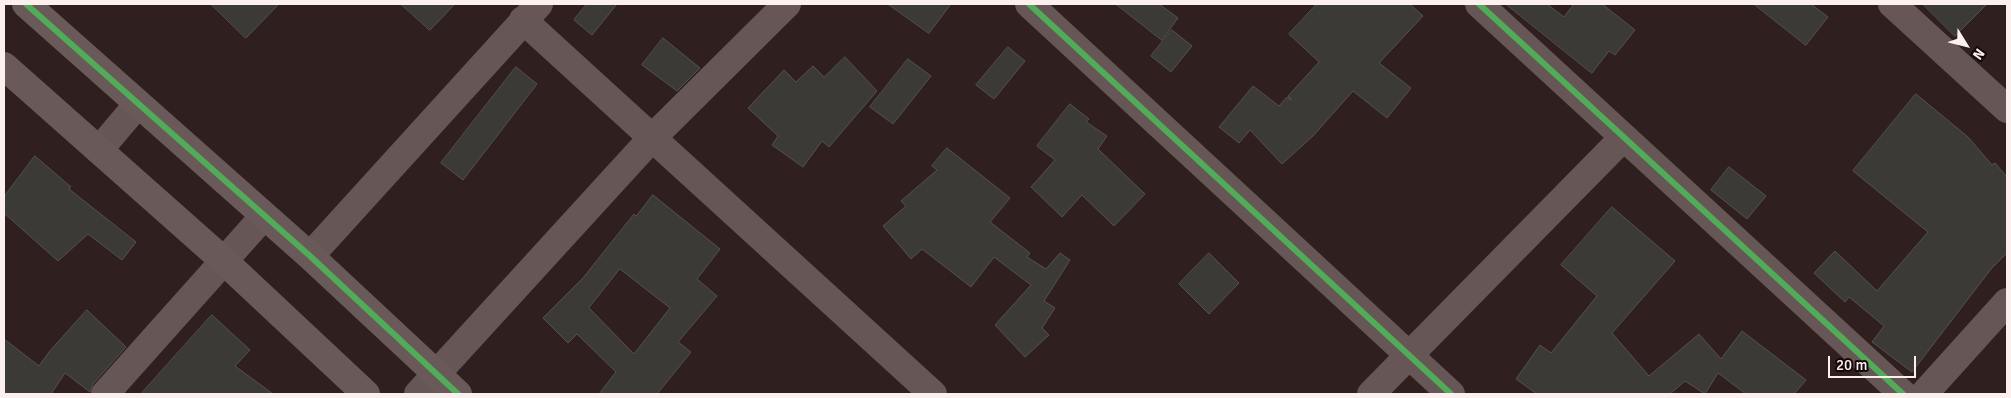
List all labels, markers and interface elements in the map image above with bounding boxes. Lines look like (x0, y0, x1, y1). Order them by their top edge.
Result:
north arrow (1941, 20, 1991, 70)
text: N (1969, 45, 1988, 63)
scale bar (1831, 346, 1918, 378)
text: 20 m (1836, 356, 1867, 374)

